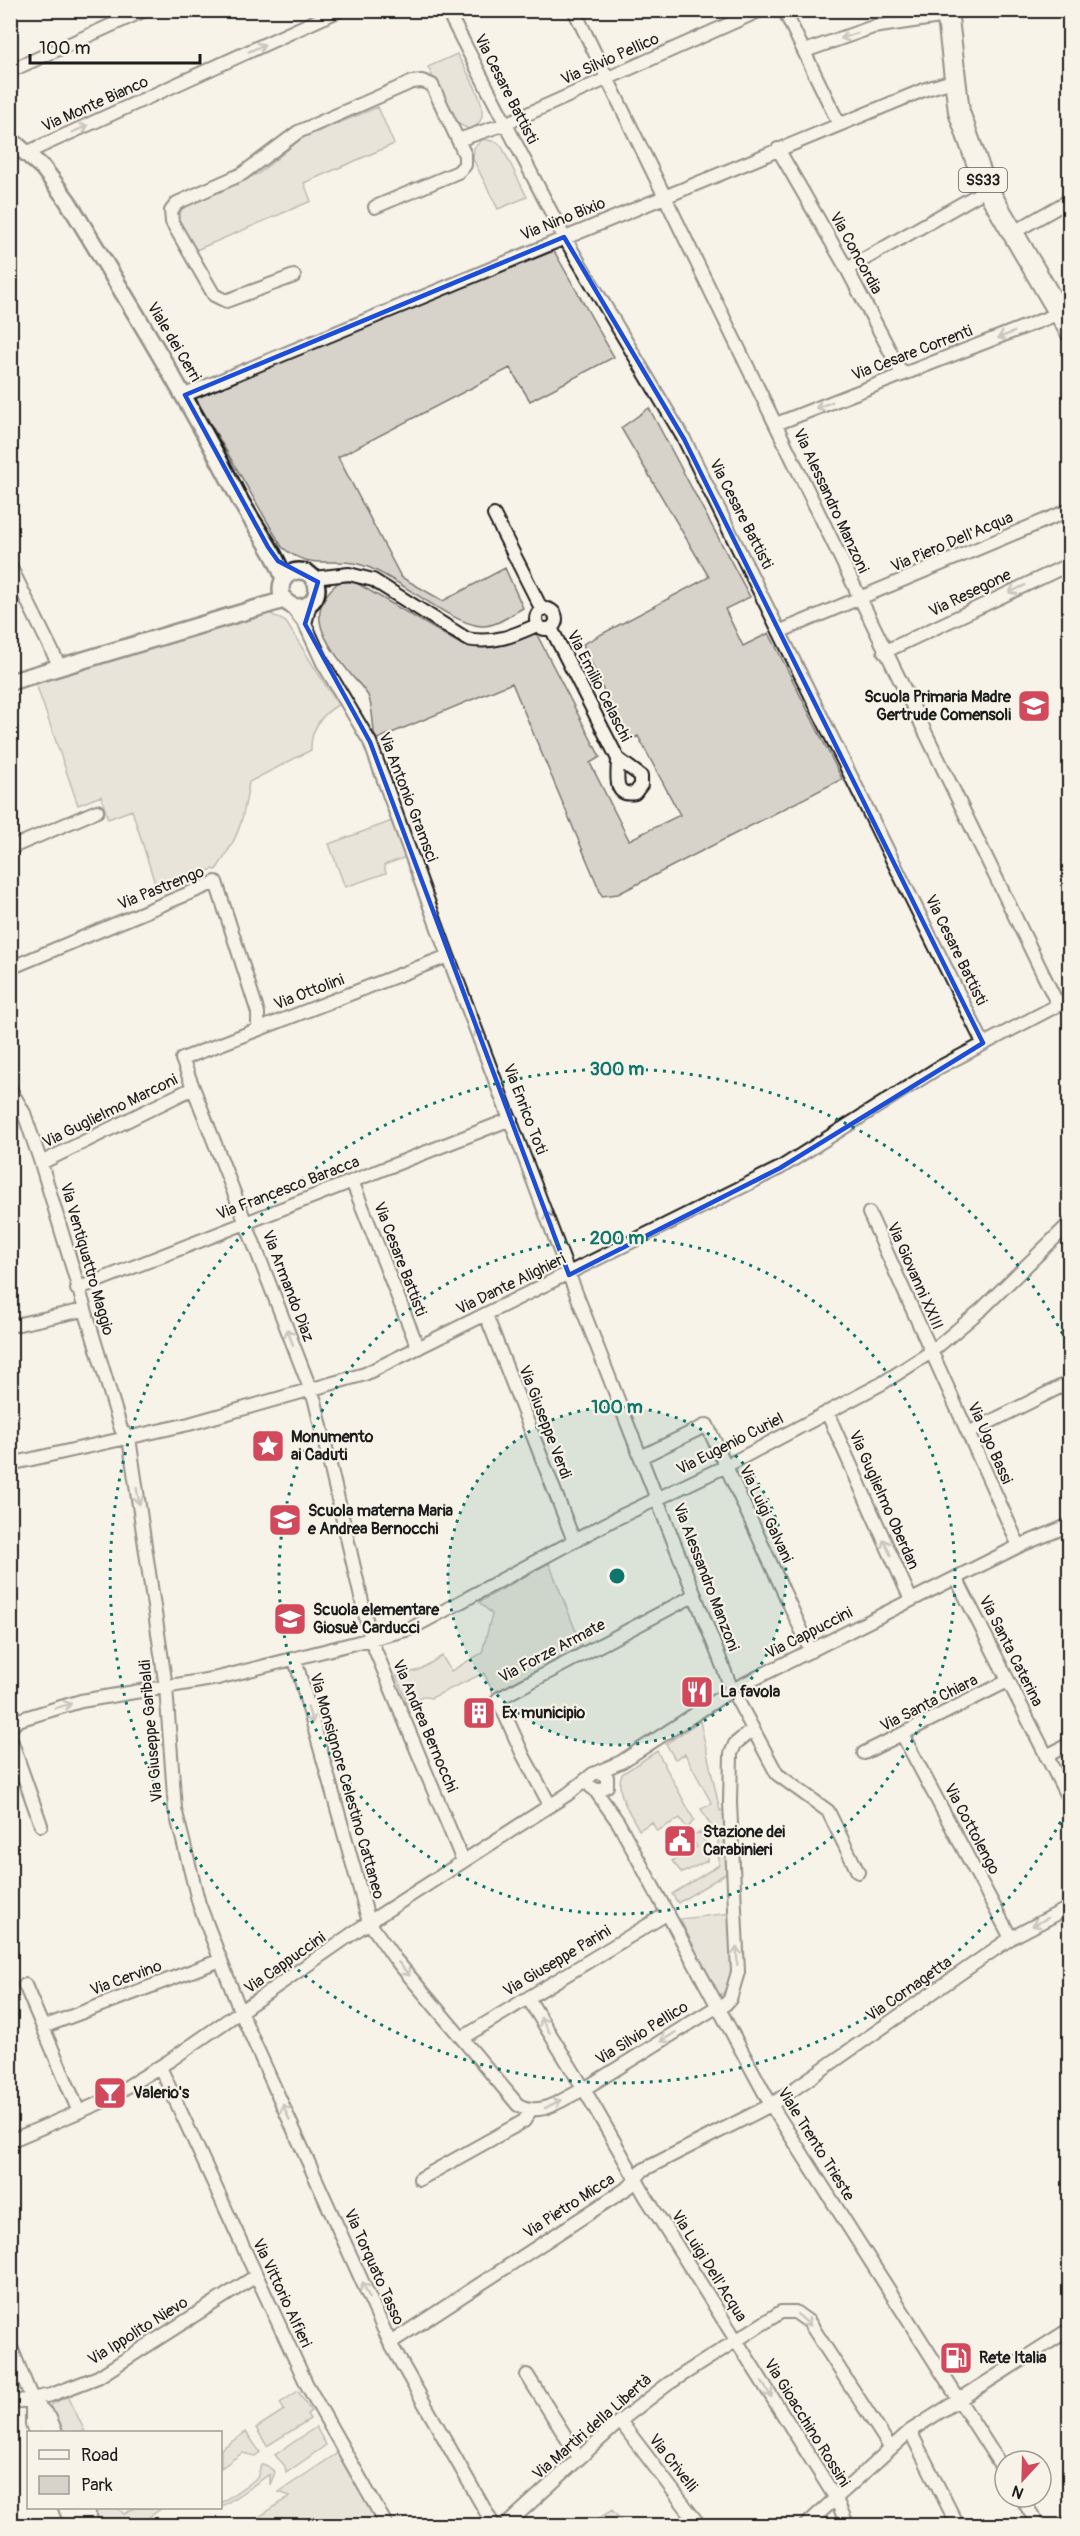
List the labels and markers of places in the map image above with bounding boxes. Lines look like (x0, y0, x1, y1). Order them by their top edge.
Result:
place label: Scuola Primaria Madre Gertrude Comensoli (864, 687, 1012, 725)
school or university icon: Scuola Primaria Madre Gertrude Comensoli (1016, 688, 1052, 724)
place label: Monumento ai Caduti (291, 1427, 374, 1465)
place icon: Monumento ai Caduti (250, 1428, 286, 1464)
place label: Scuola materna Maria e Andrea Bernocchi (307, 1501, 454, 1539)
school or university icon: Scuola materna Maria e Andrea Bernocchi (267, 1502, 303, 1538)
centre of rings (607, 1566, 627, 1586)
place label: Scuola elementare Giosuè Carducci (313, 1600, 440, 1638)
school or university icon: Scuola elementare Giosuè Carducci (272, 1601, 308, 1637)
restaurant icon: La favola (679, 1674, 715, 1710)
place label: La favola (720, 1682, 781, 1702)
building icon: Ex municipio (461, 1695, 497, 1731)
place label: Ex municipio (502, 1703, 586, 1723)
place label: Stazione dei Carabinieri (703, 1822, 785, 1860)
public building icon: Stazione dei Carabinieri (662, 1823, 698, 1859)
bar icon: Valerio's (92, 2075, 128, 2111)
place label: Valerio's (133, 2083, 190, 2103)
fuel station icon: Rete Italia (938, 2340, 974, 2376)
place label: Rete Italia (979, 2348, 1047, 2368)

